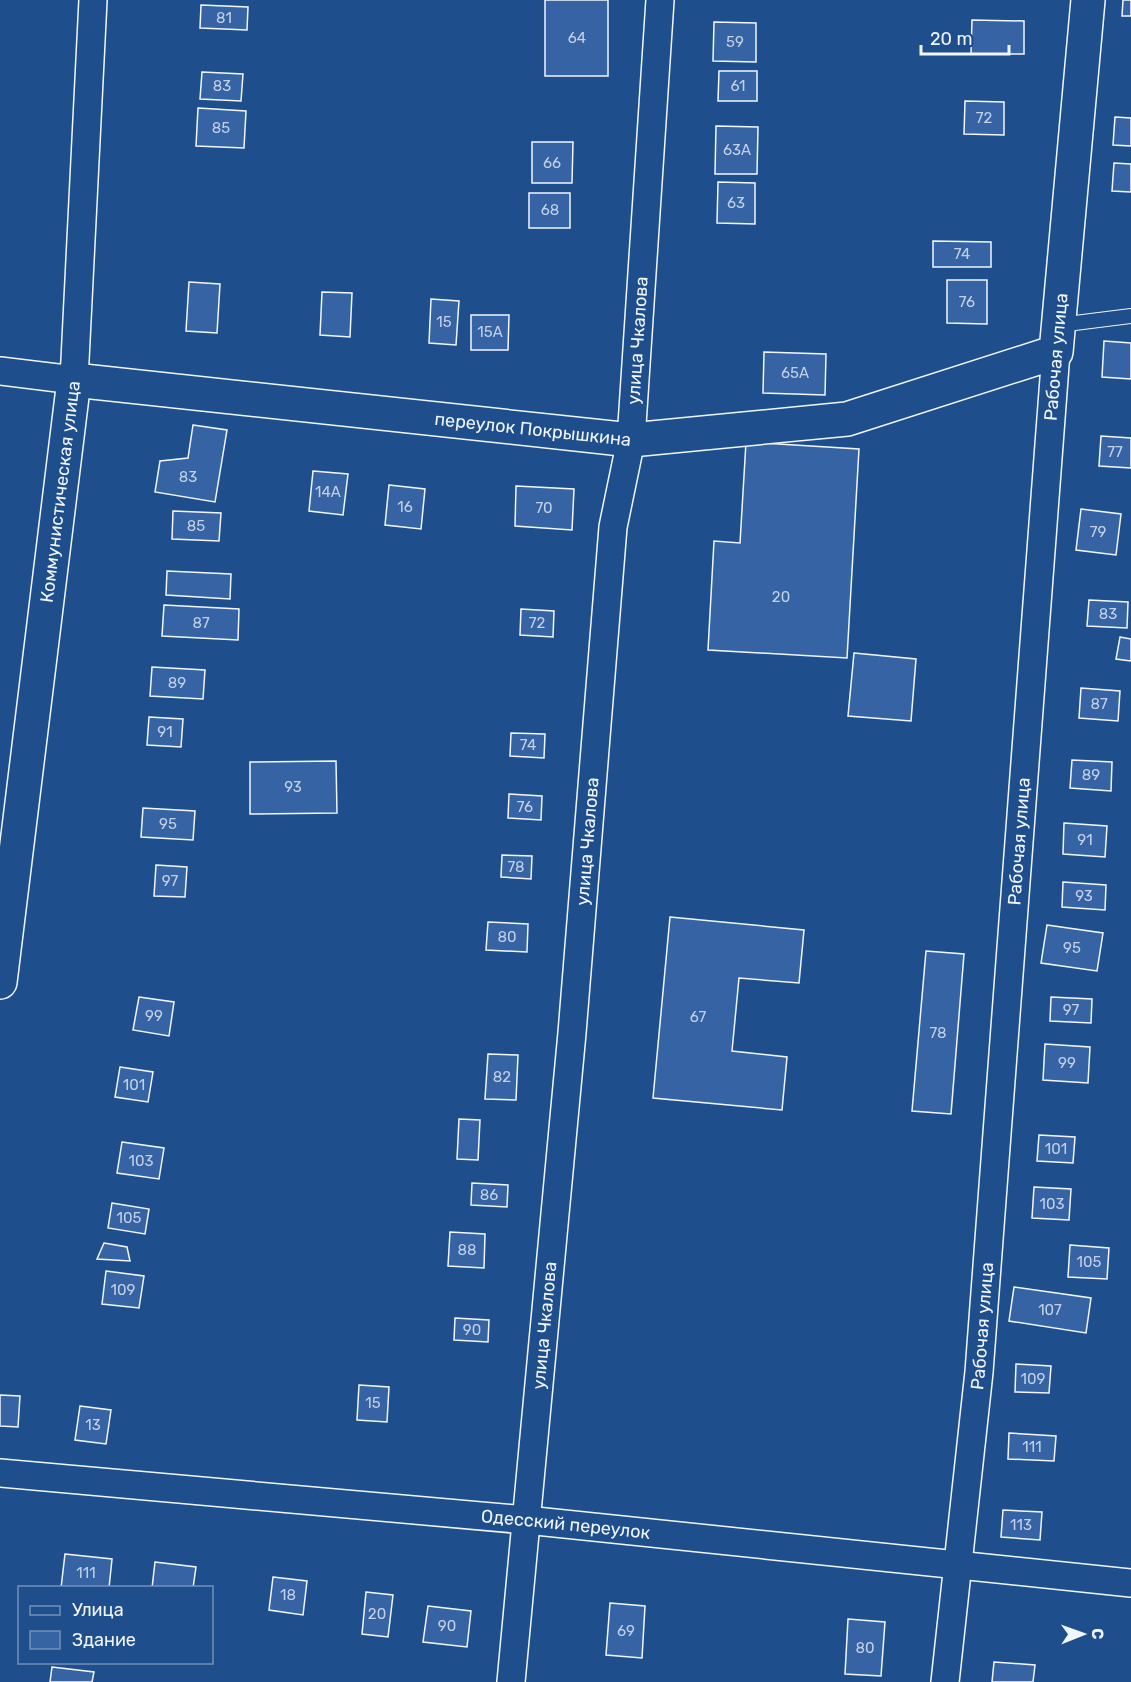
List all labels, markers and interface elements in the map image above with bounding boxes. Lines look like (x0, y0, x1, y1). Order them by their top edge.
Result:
house number: 81 (216, 9, 232, 27)
scale bar (921, 18, 1010, 56)
text: 20 m (930, 28, 972, 50)
house number: 64 (568, 29, 586, 47)
house number: 59 (726, 33, 744, 51)
house number: 83 (213, 77, 231, 95)
house number: 61 (730, 77, 746, 95)
house number: 72 (976, 109, 992, 127)
house number: 85 (212, 119, 230, 137)
house number: 63А (723, 141, 751, 159)
house number: 66 (543, 154, 561, 172)
house number: 63 (727, 194, 745, 212)
house number: 68 (541, 201, 559, 219)
house number: 74 (954, 245, 970, 263)
street label: улица Чкалова (622, 276, 653, 405)
street label: Рабочая улица (1039, 292, 1073, 422)
house number: 76 (959, 293, 975, 311)
house number: 15 (436, 313, 452, 331)
house number: 15А (477, 323, 503, 341)
house number: 65А (781, 364, 809, 382)
street label: Коммунистическая улица (36, 379, 85, 604)
street label: переулок Покрышкина (433, 408, 632, 451)
house number: 77 (1107, 443, 1123, 461)
house number: 83 (179, 468, 197, 486)
house number: 14А (315, 483, 341, 501)
house number: 16 (397, 498, 413, 516)
house number: 70 (535, 499, 553, 517)
house number: 85 (187, 517, 205, 535)
house number: 79 (1090, 523, 1106, 541)
house number: 20 (772, 588, 790, 606)
house number: 83 (1099, 605, 1117, 623)
house number: 87 (192, 614, 210, 632)
house number: 72 (529, 614, 545, 632)
house number: 89 (168, 674, 186, 692)
house number: 87 (1090, 695, 1108, 713)
house number: 91 (157, 723, 173, 741)
house number: 74 (520, 736, 536, 754)
house number: 89 (1082, 766, 1100, 784)
street label: улица Чкалова (571, 777, 604, 906)
street label: Рабочая улица (1003, 777, 1035, 906)
house number: 93 (284, 778, 302, 796)
house number: 76 (517, 798, 533, 816)
house number: 95 (159, 815, 177, 833)
house number: 91 (1077, 831, 1093, 849)
house number: 78 (507, 858, 525, 876)
house number: 97 (162, 872, 179, 890)
house number: 93 (1075, 887, 1093, 905)
house number: 80 (497, 928, 517, 946)
house number: 95 (1063, 939, 1081, 957)
house number: 97 (1063, 1001, 1080, 1019)
house number: 99 (145, 1007, 163, 1025)
house number: 67 (690, 1008, 706, 1026)
house number: 78 (929, 1024, 947, 1042)
house number: 99 (1058, 1054, 1076, 1072)
house number: 82 (493, 1068, 511, 1086)
house number: 101 (123, 1076, 145, 1094)
house number: 101 (1045, 1140, 1067, 1158)
house number: 103 (129, 1152, 153, 1170)
house number: 86 (480, 1186, 498, 1204)
house number: 103 (1040, 1195, 1064, 1213)
house number: 105 (117, 1209, 142, 1227)
house number: 88 (457, 1241, 477, 1259)
house number: 105 (1077, 1253, 1102, 1271)
street label: улица Чкалова (528, 1261, 561, 1391)
street label: Рабочая улица (966, 1261, 998, 1391)
house number: 109 (111, 1281, 136, 1299)
house number: 107 (1038, 1301, 1062, 1319)
house number: 90 (463, 1321, 481, 1339)
house number: 109 (1021, 1370, 1046, 1388)
house number: 15 (365, 1394, 381, 1412)
house number: 13 (85, 1416, 101, 1434)
house number: 111 (1022, 1438, 1042, 1456)
street label: Одесский переулок (480, 1505, 652, 1544)
house number: 113 (1010, 1516, 1032, 1534)
house number: 111 (76, 1564, 96, 1582)
legend (18, 1586, 213, 1664)
house number: 18 (280, 1586, 296, 1604)
text: Улица (72, 1599, 124, 1621)
north arrow (1053, 1604, 1113, 1664)
house number: 20 (368, 1605, 386, 1623)
house number: 90 (438, 1617, 456, 1635)
house number: 69 (617, 1622, 635, 1640)
text: С (1088, 1628, 1107, 1640)
text: Здание (72, 1629, 136, 1651)
house number: 80 (855, 1639, 875, 1657)

